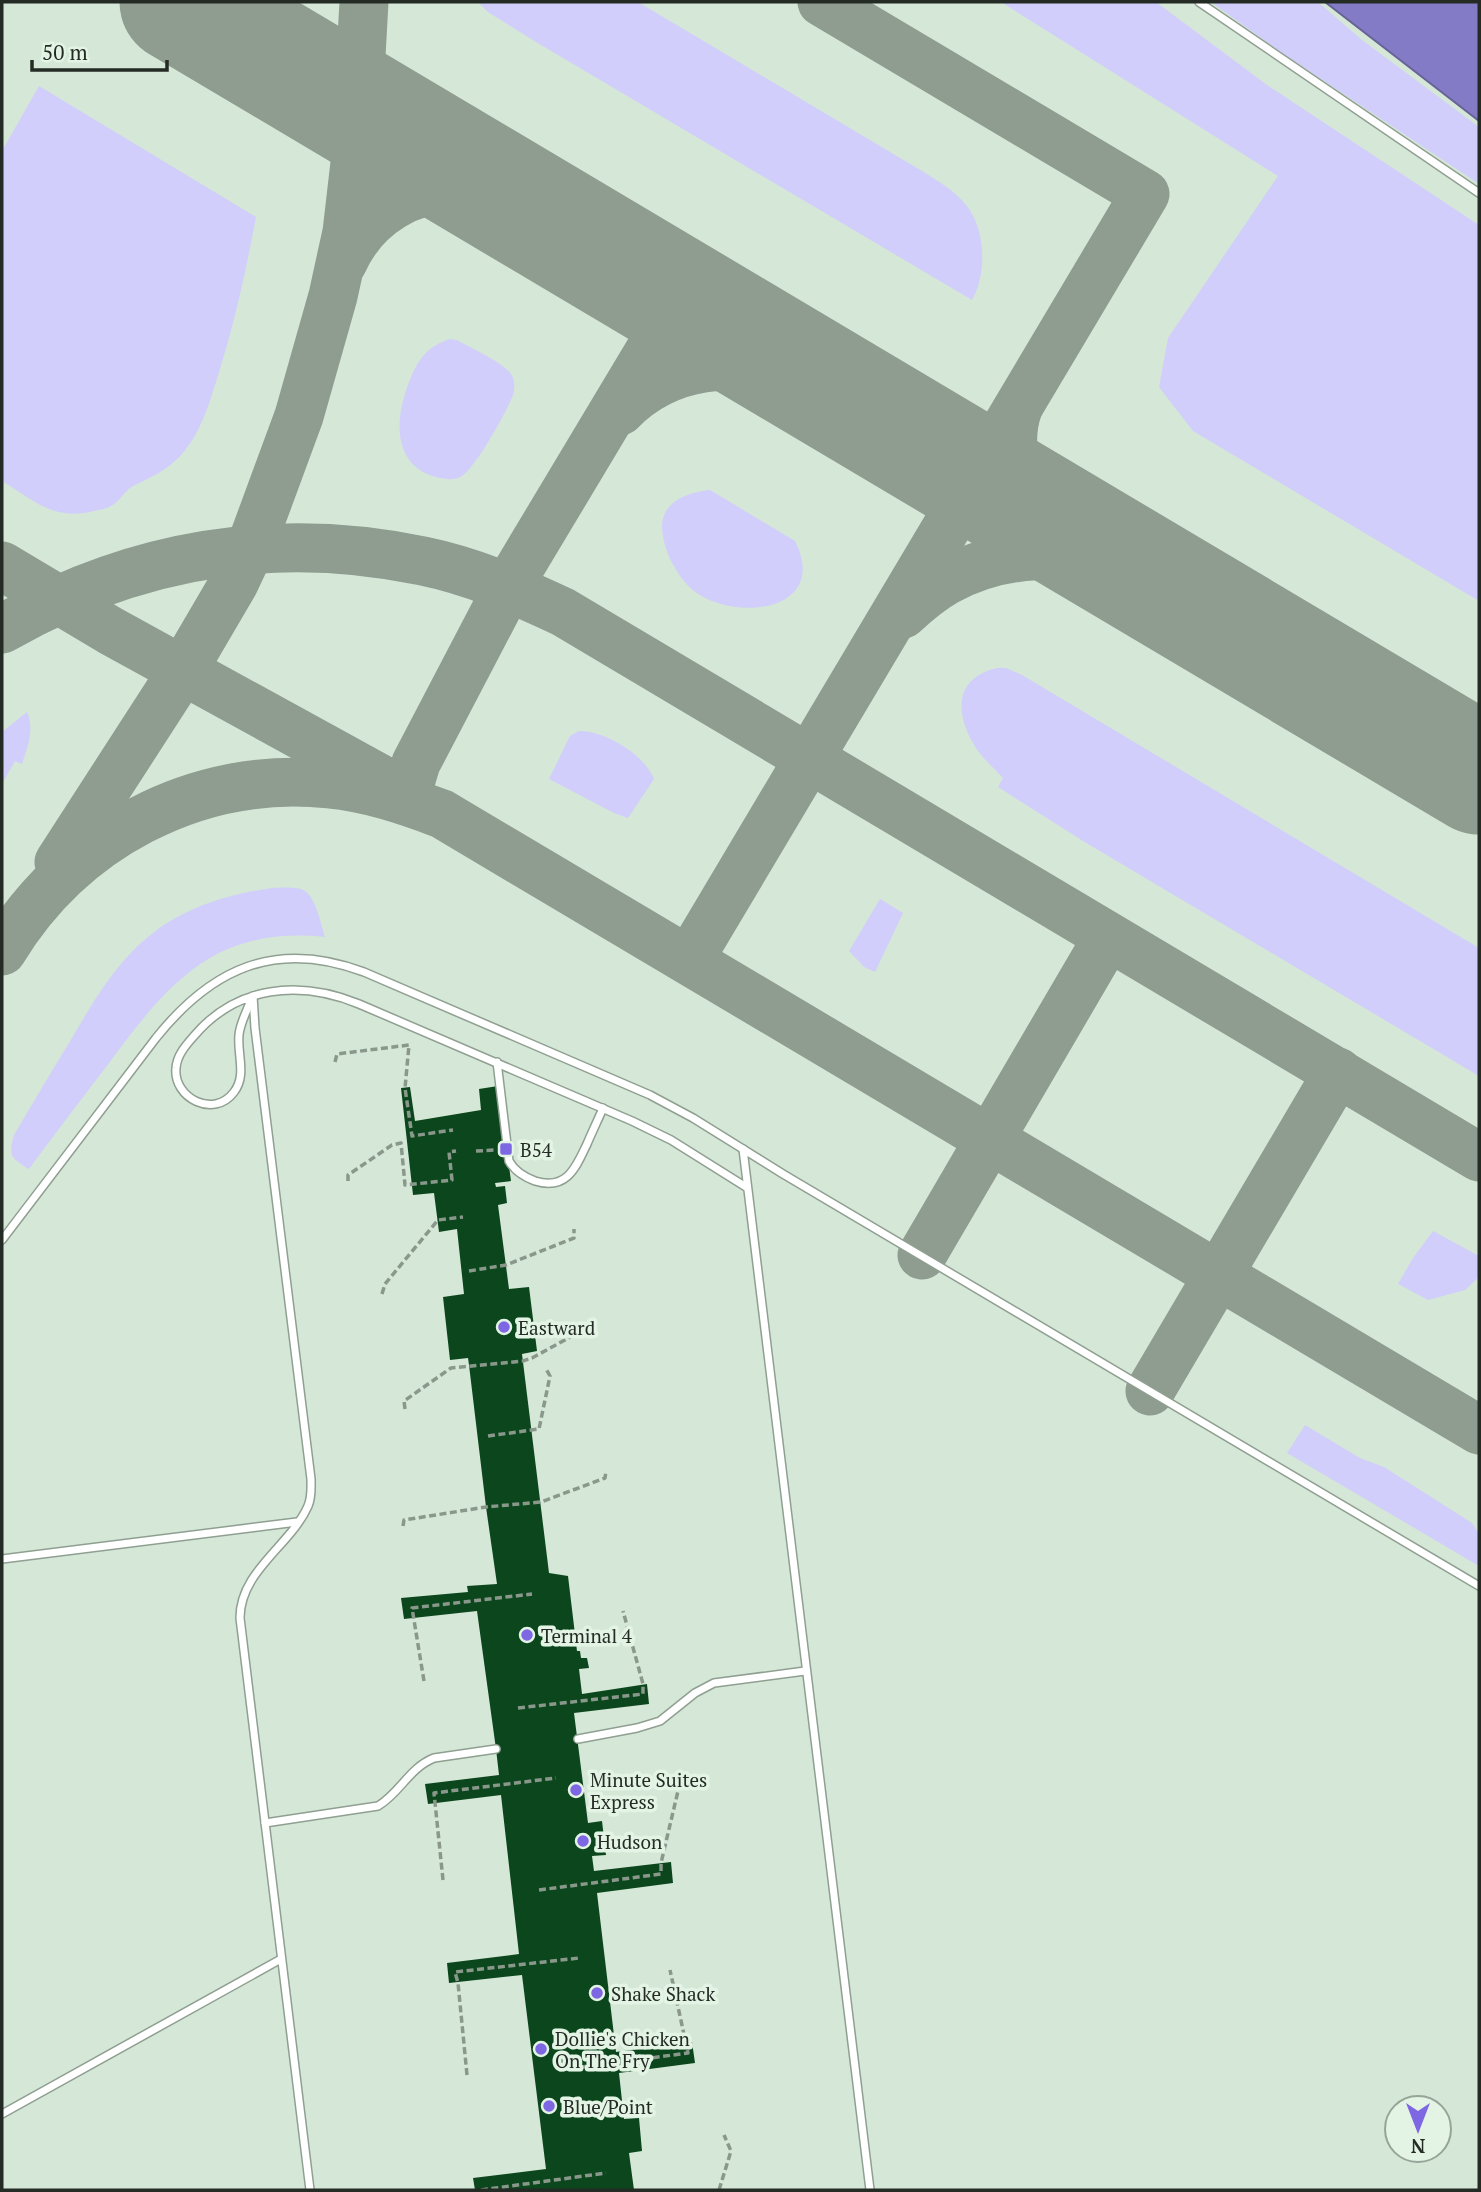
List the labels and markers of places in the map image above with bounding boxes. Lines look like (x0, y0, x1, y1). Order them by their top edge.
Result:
place label: B54 (520, 1137, 553, 1162)
marker: B54 (498, 1141, 514, 1157)
place label: Eastward (518, 1315, 596, 1340)
marker: Eastward (496, 1319, 512, 1335)
place label: Terminal 4 (541, 1623, 633, 1648)
marker: Terminal 4 (519, 1627, 535, 1643)
place label: Minute Suites Express (590, 1767, 707, 1814)
marker: Minute Suites Express (568, 1782, 584, 1798)
place label: Hudson (597, 1829, 662, 1854)
marker: Hudson (575, 1833, 591, 1849)
place label: Shake Shack (611, 1981, 715, 2006)
marker: Shake Shack (589, 1985, 605, 2001)
place label: Dollie's Chicken On The Fry (555, 2026, 690, 2073)
marker: Dollie's Chicken On The Fry (533, 2041, 549, 2057)
place label: Blue/Point (563, 2094, 653, 2119)
marker: Blue/Point (541, 2098, 557, 2114)

